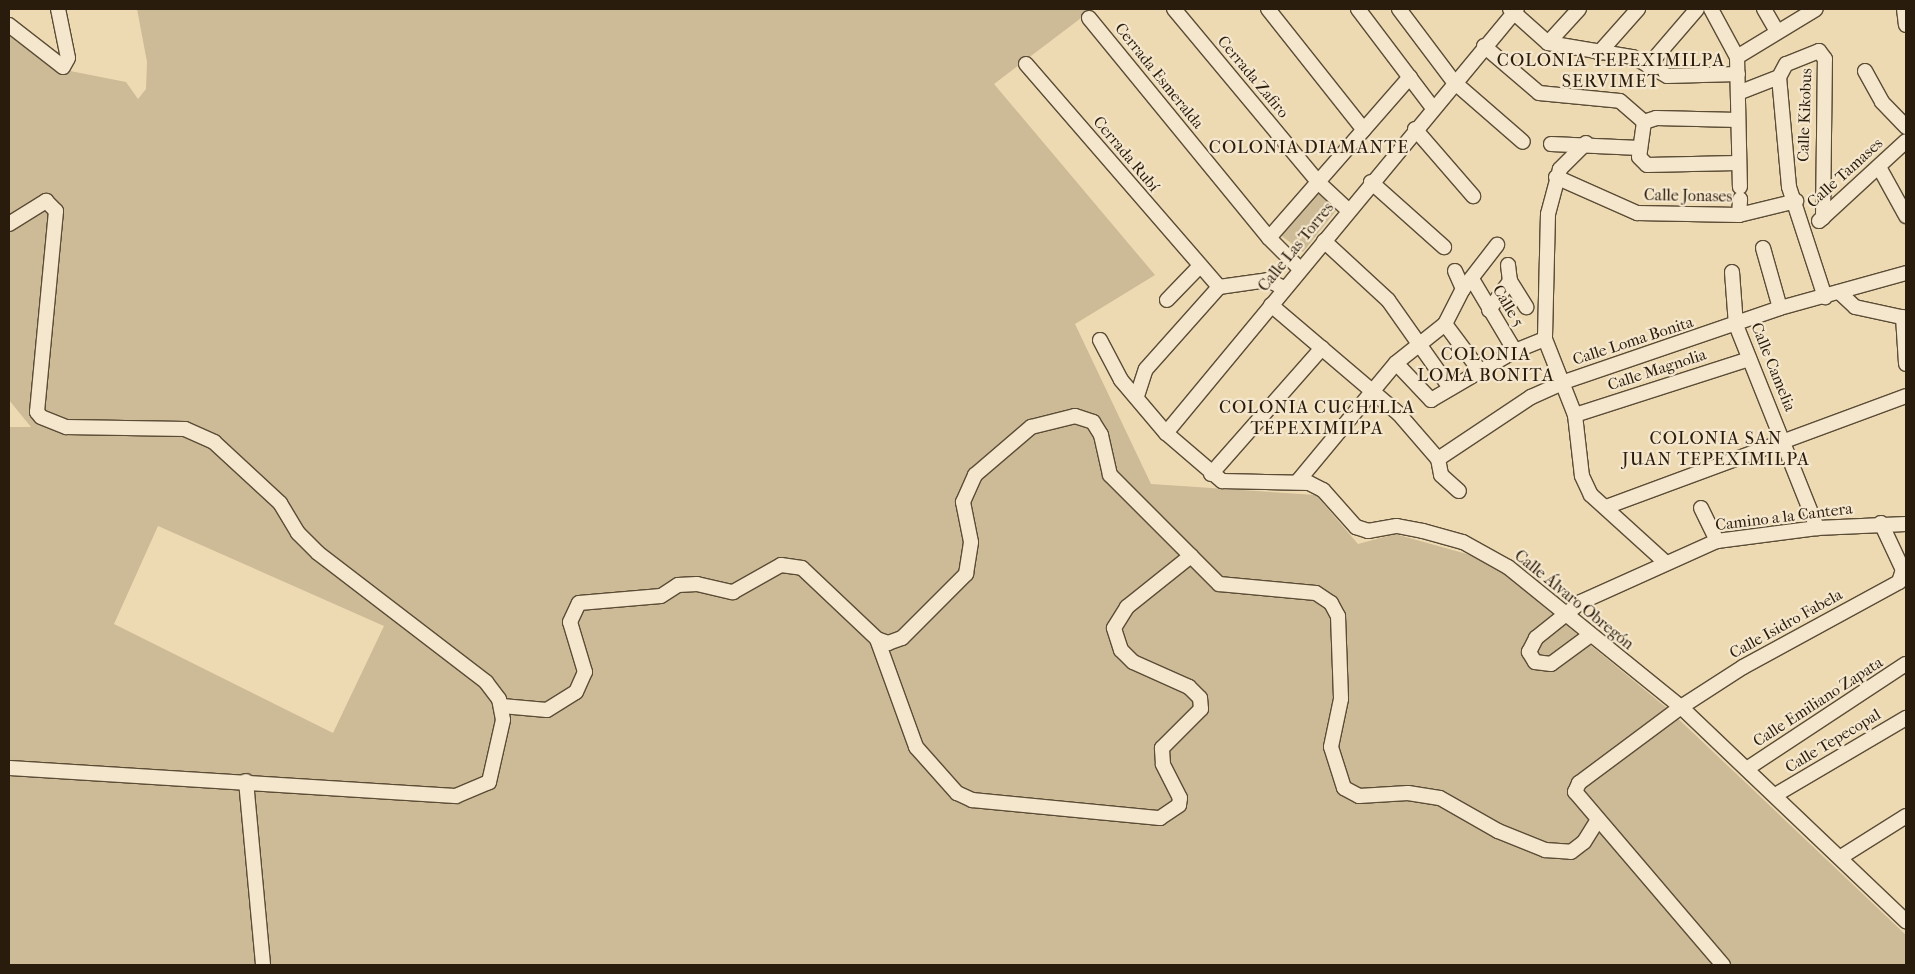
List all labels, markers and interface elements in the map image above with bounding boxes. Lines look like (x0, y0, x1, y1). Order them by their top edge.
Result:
street label: Cerrada Esmeralda (1110, 19, 1208, 133)
street label: Cerrada Zafiro (1213, 32, 1293, 122)
district label: COLONIA TEPEXIMILPA SERVIMET (1494, 51, 1728, 94)
street label: Calle Kikobus (1794, 68, 1816, 162)
street label: Cerrada Rubí (1089, 112, 1163, 196)
street label: Calle Tamases (1803, 134, 1887, 212)
district label: COLONIA DIAMANTE (1207, 137, 1411, 159)
street label: Calle Jonases (1644, 186, 1732, 206)
street label: Calle Las Torres (1254, 198, 1338, 296)
street label: Calle 5 (1488, 282, 1528, 330)
street label: Calle Loma Bonita (1570, 312, 1696, 370)
street label: Calle Camelia (1746, 320, 1800, 414)
district label: COLONIA LOMA BONITA (1416, 345, 1556, 388)
street label: Calle Magnolia (1605, 345, 1709, 395)
district label: COLONIA CUCHILLA TEPEXIMILPA (1217, 398, 1417, 440)
district label: COLONIA SAN JUAN TEPEXIMILPA (1620, 429, 1812, 472)
street label: Camino a la Cantera (1714, 499, 1854, 535)
street label: Calle Álvaro Obregón (1511, 546, 1637, 654)
street label: Calle Isidro Fabela (1726, 585, 1846, 663)
street label: Calle Emiliano Zapata (1750, 653, 1886, 751)
street label: Calle Tepecopal (1782, 705, 1884, 777)

